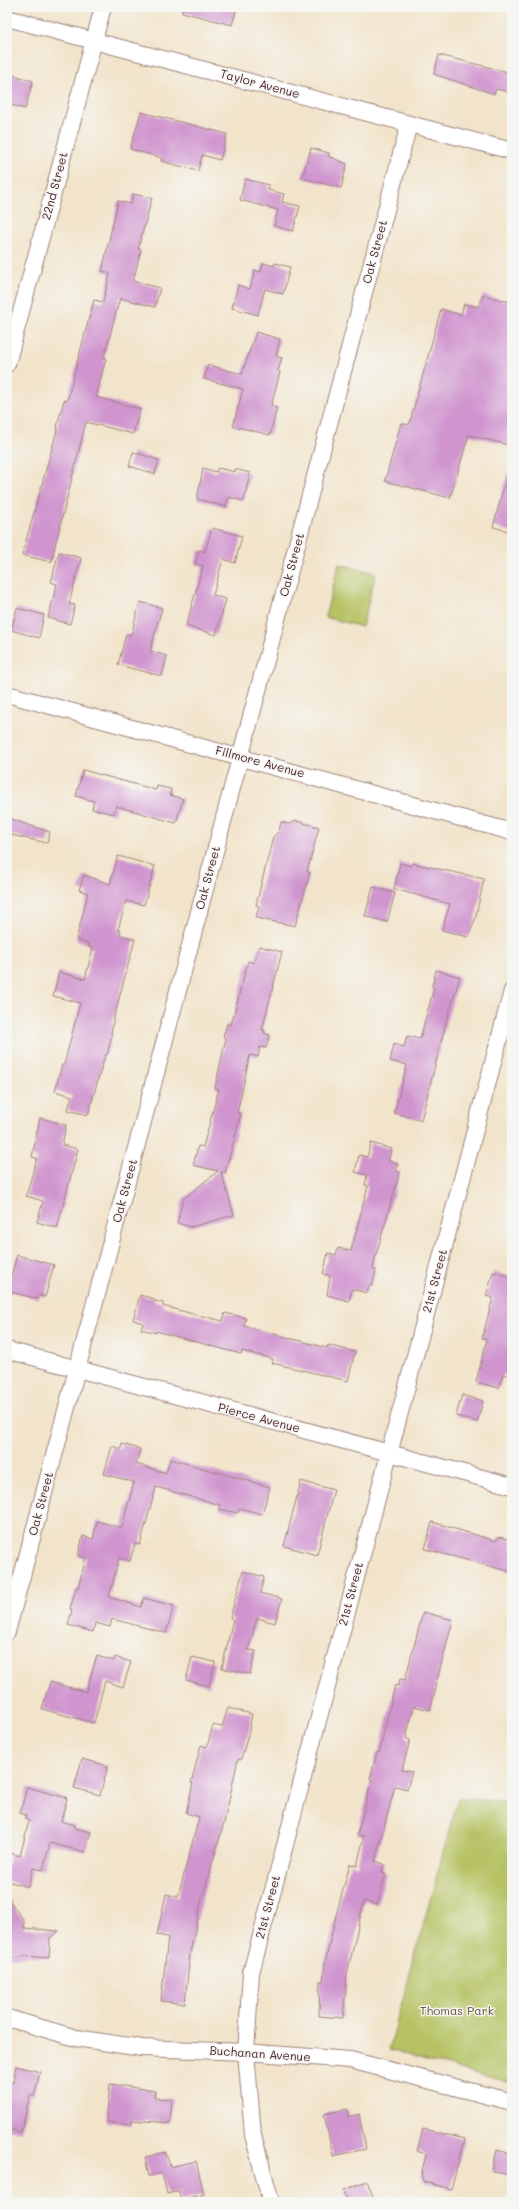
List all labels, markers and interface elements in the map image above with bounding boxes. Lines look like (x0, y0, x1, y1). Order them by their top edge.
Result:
street label: Taylor Avenue (219, 65, 302, 101)
street label: 22nd Street (37, 150, 71, 221)
street label: Oak Street (358, 218, 390, 285)
street label: Oak Street (275, 531, 307, 598)
street label: Fillmore Avenue (214, 741, 307, 781)
street label: Oak Street (191, 844, 223, 911)
street label: Oak Street (108, 1157, 140, 1224)
street label: 21st Street (418, 1247, 450, 1314)
street label: Pierce Avenue (216, 1398, 302, 1436)
street label: Oak Street (24, 1470, 56, 1537)
street label: 21st Street (334, 1560, 366, 1627)
street label: 21st Street (251, 1873, 283, 1940)
park label: Thomas Park (420, 2002, 494, 2018)
street label: Buchanan Avenue (209, 2041, 311, 2065)

